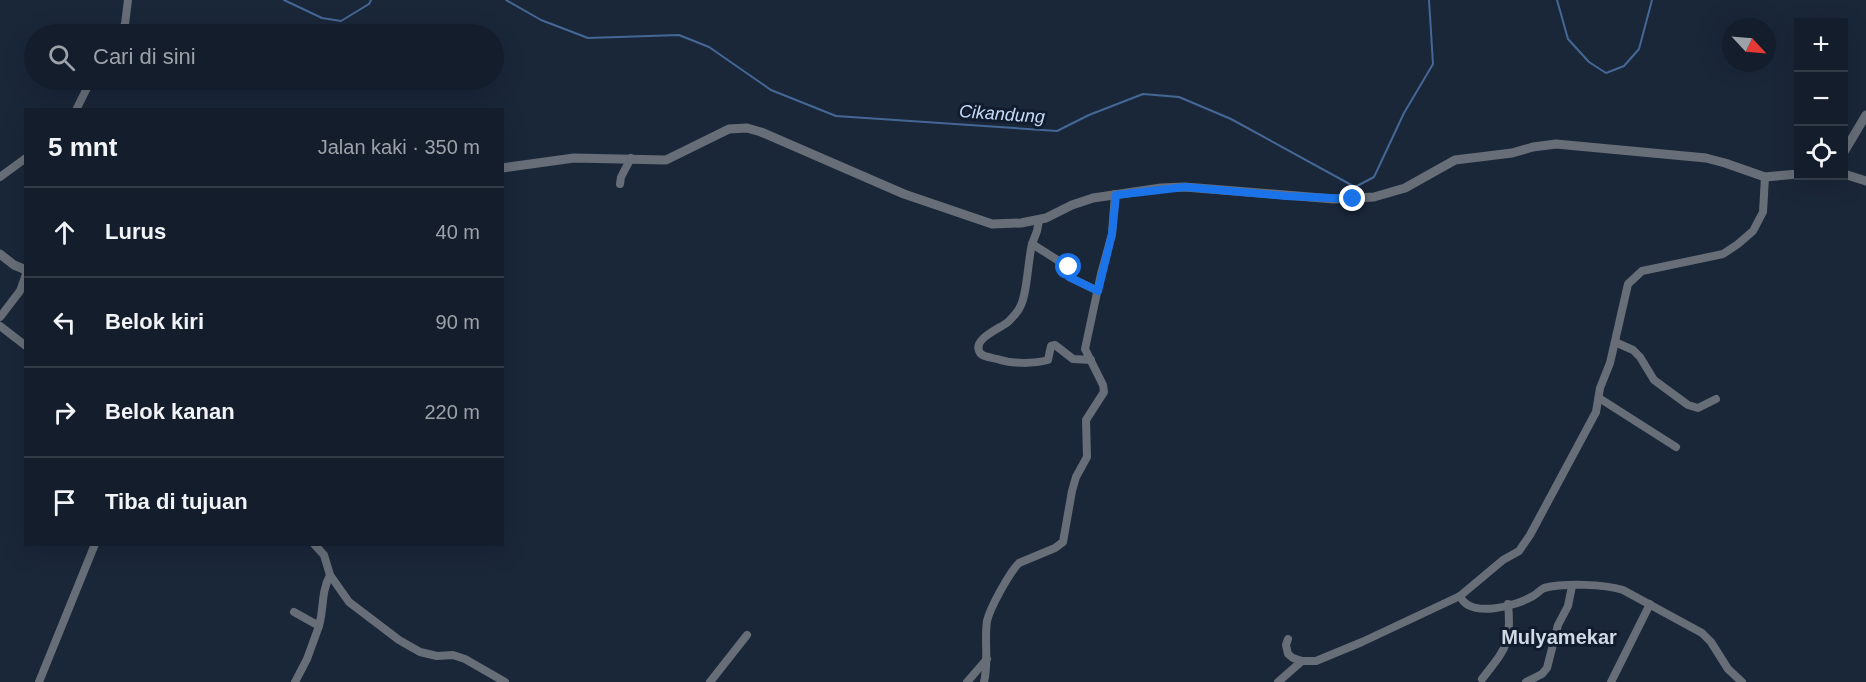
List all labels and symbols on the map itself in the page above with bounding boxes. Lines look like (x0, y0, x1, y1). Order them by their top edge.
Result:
north arrow (1722, 18, 1776, 72)
water label: Cikandung (958, 101, 1046, 127)
route end (1339, 185, 1365, 211)
route start (1055, 253, 1081, 279)
district label: Mulyamekar (1501, 626, 1617, 648)

